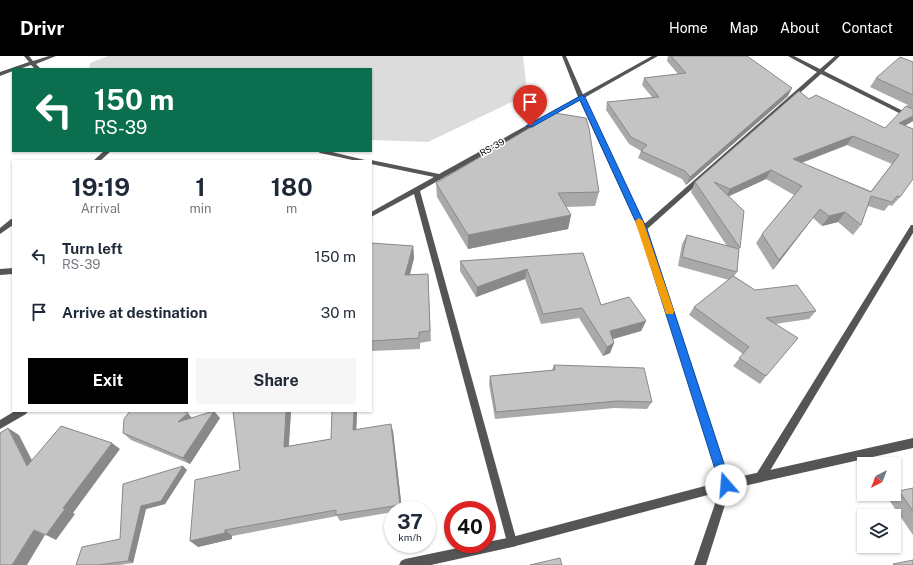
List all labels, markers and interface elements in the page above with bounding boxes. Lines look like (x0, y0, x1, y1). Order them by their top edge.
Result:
text: Drivr (20, 17, 64, 39)
text: Home (669, 20, 708, 36)
text: Map (730, 20, 758, 36)
text: About (780, 20, 820, 36)
text: Contact (842, 20, 893, 36)
text: 150 m (94, 83, 174, 116)
icon: left (28, 84, 80, 136)
pin (513, 85, 547, 126)
icon: arrive (519, 91, 541, 113)
text: RS-39 (94, 117, 147, 138)
street label: RS-39 (478, 136, 507, 158)
text: 19:19 (71, 173, 130, 201)
text: 1 (195, 173, 206, 201)
text: 180 (271, 173, 313, 201)
text: Arrival (81, 201, 121, 216)
text: min (189, 201, 211, 216)
text: m (286, 201, 297, 216)
text: Turn left (62, 240, 123, 257)
icon: left (28, 245, 50, 267)
text: 150 m (314, 248, 356, 265)
text: RS-39 (62, 257, 100, 272)
icon: arrive (28, 301, 50, 323)
text: Arrive at destination (62, 304, 207, 321)
text: 30 m (321, 304, 356, 321)
button: Exit (28, 358, 188, 404)
button: Share (196, 358, 356, 404)
north arrow (857, 457, 901, 501)
map controls (857, 457, 901, 553)
position arrow (705, 464, 747, 506)
speed limit sign: 40 (444, 501, 496, 553)
button: layers (857, 509, 901, 553)
text: 37 (397, 510, 423, 534)
text: km/h (398, 531, 422, 543)

